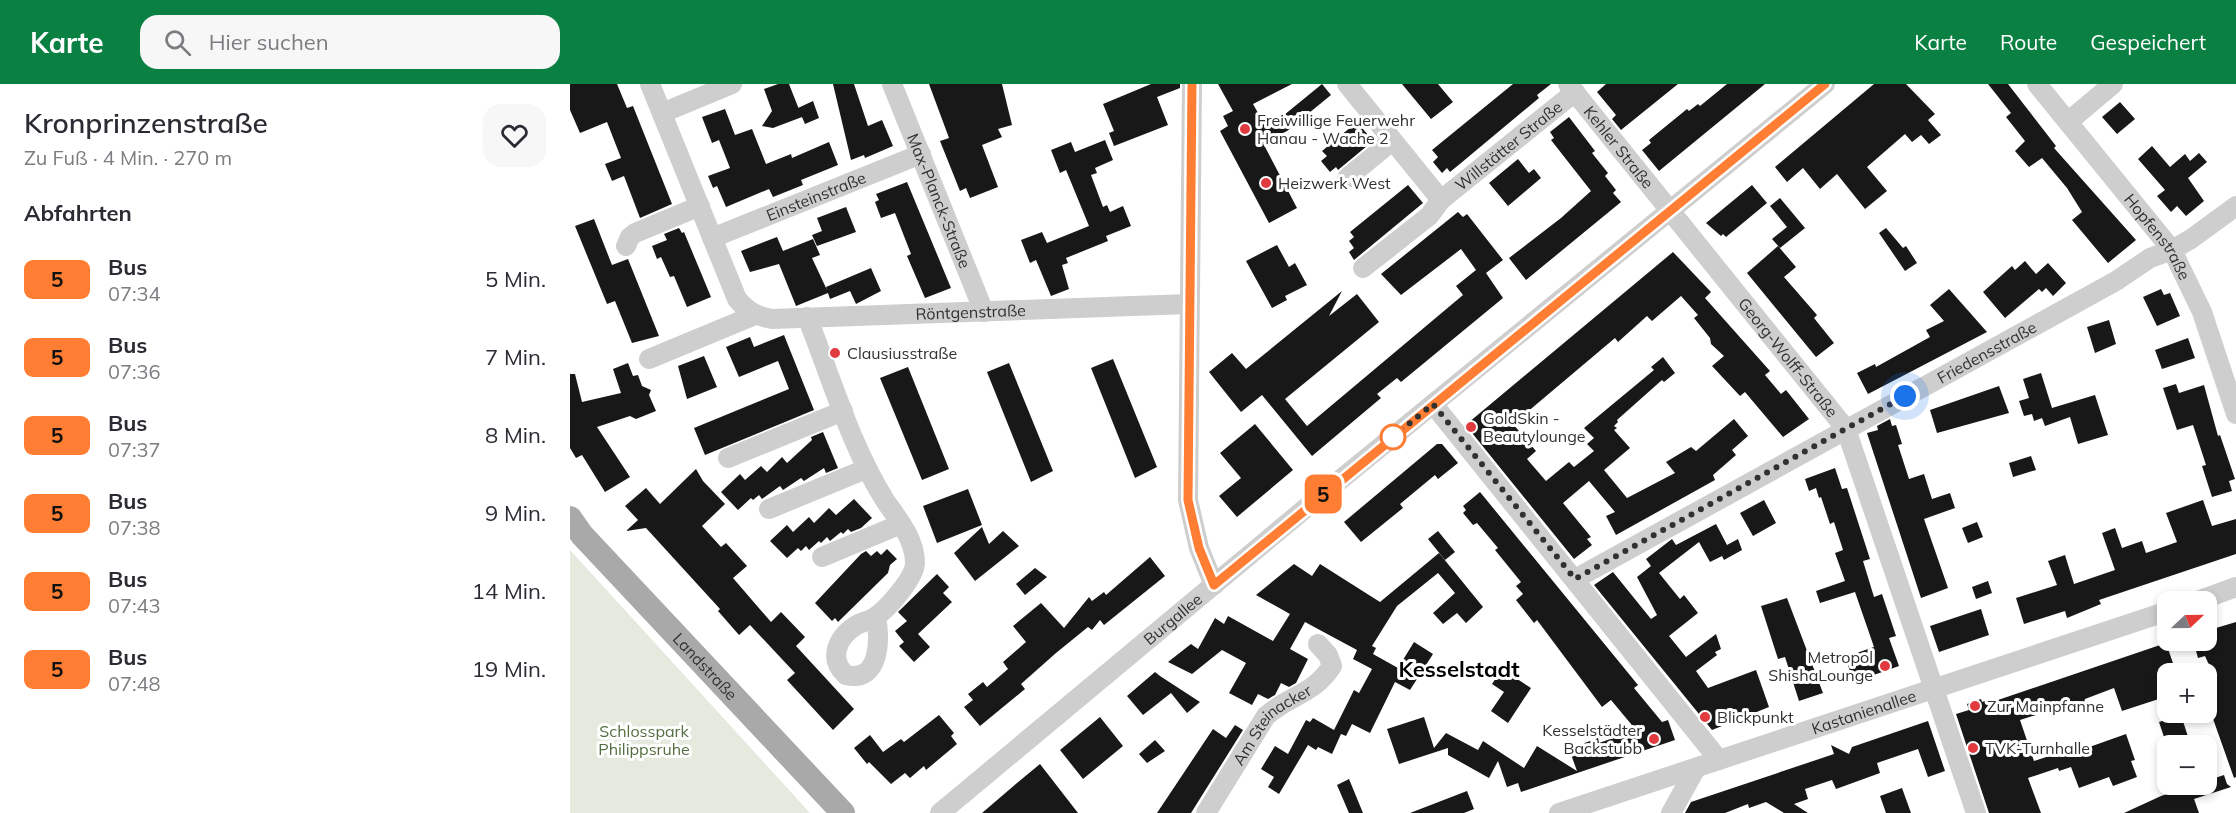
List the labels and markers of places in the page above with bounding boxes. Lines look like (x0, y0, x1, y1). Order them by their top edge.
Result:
place label: Freiwillige Feuerwehr Hanau - Wache 2 (1257, 110, 1415, 148)
marker: Freiwillige Feuerwehr Hanau - Wache 2 (1238, 122, 1252, 136)
place label: Heizwerk West (1278, 173, 1391, 193)
marker: Heizwerk West (1259, 176, 1273, 190)
place label: Clausiusstraße (847, 343, 957, 363)
marker: Clausiusstraße (828, 346, 842, 360)
place label: GoldSkin - Beautylounge (1483, 408, 1586, 446)
marker: GoldSkin - Beautylounge (1464, 420, 1478, 434)
unlabelled marker (1380, 424, 1406, 450)
place label: Metropol ShishaLounge (1768, 647, 1873, 685)
marker: Metropol ShishaLounge (1878, 659, 1892, 673)
place label: Zur Mainpfanne (1987, 696, 2104, 716)
marker: Zur Mainpfanne (1968, 699, 1982, 713)
place label: Blickpunkt (1717, 707, 1794, 727)
marker: Blickpunkt (1698, 710, 1712, 724)
place label: Kesselstädter Backstubb (1542, 720, 1642, 758)
marker: Kesselstädter Backstubb (1647, 732, 1661, 746)
place label: TVK-Turnhalle (1985, 738, 2090, 758)
marker: TVK-Turnhalle (1966, 741, 1980, 755)

